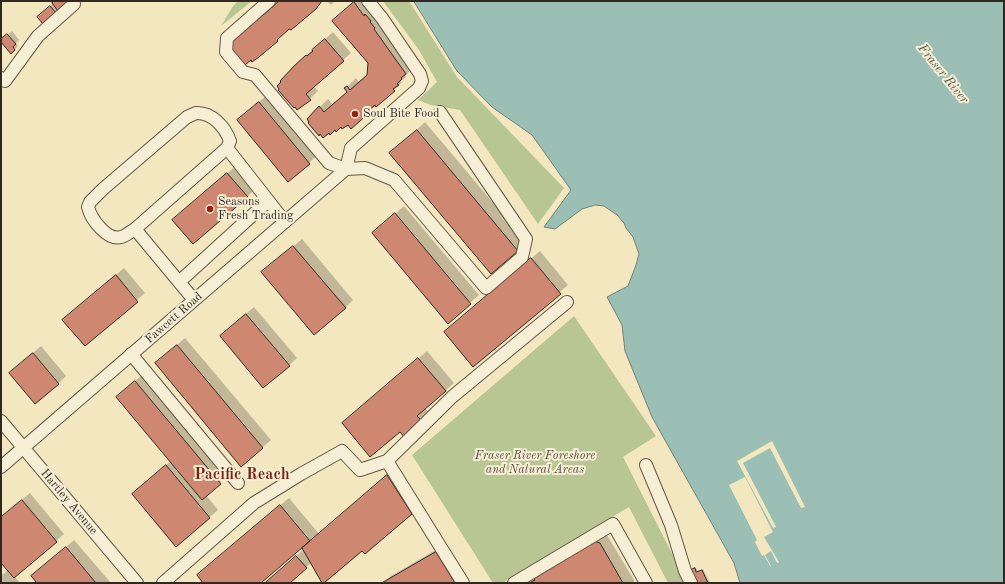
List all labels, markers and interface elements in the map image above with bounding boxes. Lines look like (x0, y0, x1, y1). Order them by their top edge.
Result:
water label: Fraser River (914, 41, 972, 107)
place label: Soul Bite Food (363, 107, 439, 121)
marker: Soul Bite Food (350, 109, 360, 119)
place label: Seasons Fresh Trading (218, 195, 294, 223)
marker: Seasons Fresh Trading (205, 204, 215, 214)
street label: Fawcett Road (142, 289, 206, 347)
park label: Fraser River Foreshore and Natural Areas (475, 449, 595, 477)
district label: Pacific Reach (194, 465, 290, 485)
street label: Hartley Avenue (37, 466, 101, 538)

